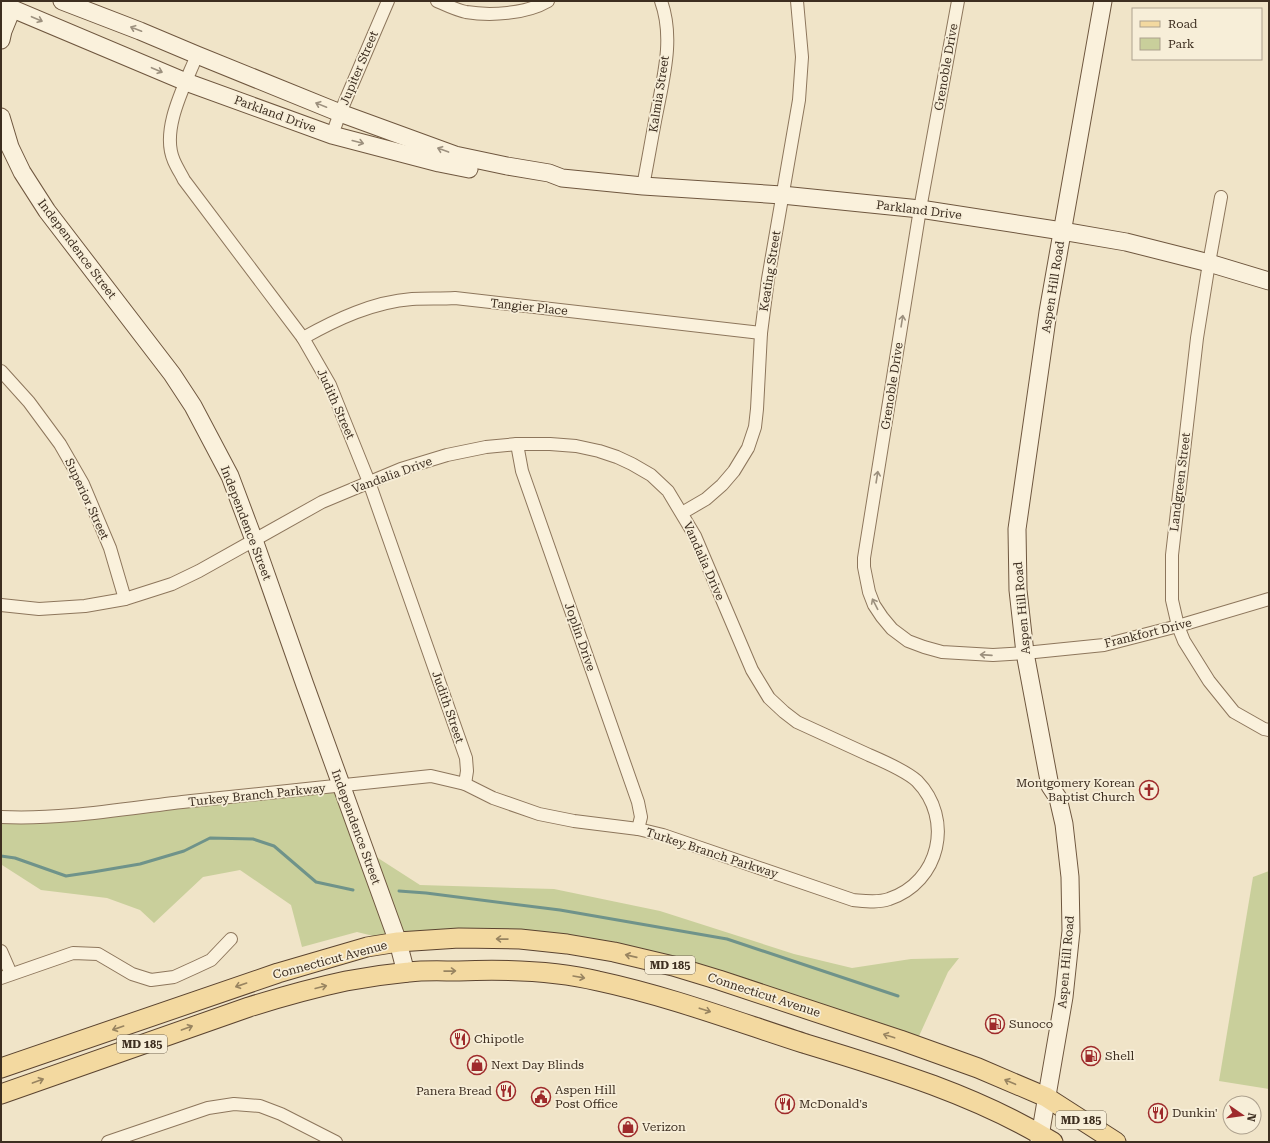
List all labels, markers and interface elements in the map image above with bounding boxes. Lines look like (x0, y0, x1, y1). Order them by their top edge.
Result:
legend (1132, 8, 1262, 60)
one-way arrow (30, 16, 42, 23)
text: Road (1168, 17, 1198, 31)
street label: Grenoble Drive (931, 22, 961, 112)
one-way arrow (130, 25, 142, 32)
street label: Jupiter Street (337, 28, 381, 107)
text: Park (1168, 37, 1195, 51)
street label: Kalmia Street (646, 54, 672, 133)
one-way arrow (150, 66, 162, 74)
street label: Parkland Drive (232, 93, 318, 135)
one-way arrow (315, 101, 327, 109)
one-way arrow (351, 139, 364, 146)
one-way arrow (437, 146, 449, 154)
street label: Independence Street (35, 196, 119, 302)
street label: Parkland Drive (875, 198, 963, 222)
street label: Keating Street (757, 229, 783, 312)
street label: Aspen Hill Road (1039, 240, 1067, 334)
street label: Tangier Place (490, 296, 569, 318)
one-way arrow (898, 315, 906, 328)
street label: Grenoble Drive (878, 341, 906, 431)
street label: Judith Street (314, 367, 358, 442)
street label: Landgreen Street (1167, 431, 1193, 532)
street label: Vandalia Drive (350, 454, 434, 496)
street label: Superior Street (62, 456, 112, 542)
street label: Independence Street (218, 464, 274, 583)
one-way arrow (873, 471, 881, 484)
street label: Vandalia Drive (680, 520, 728, 603)
street label: Aspen Hill Road (1011, 561, 1033, 655)
one-way arrow (870, 599, 878, 611)
street label: Joplin Drive (562, 601, 598, 673)
street label: Frankfort Drive (1103, 615, 1193, 651)
one-way arrow (980, 651, 993, 658)
street label: Judith Street (429, 669, 467, 745)
street label: Independence Street (329, 768, 384, 887)
place label: Montgomery Korean Baptist Church (1016, 776, 1135, 804)
church icon: Montgomery Korean Baptist Church (1138, 779, 1160, 801)
street label: Turkey Branch Parkway (188, 781, 327, 809)
street label: Turkey Branch Parkway (644, 825, 781, 881)
street label: Aspen Hill Road (1055, 915, 1077, 1009)
one-way arrow (496, 935, 509, 943)
street label: Connecticut Avenue (271, 938, 389, 982)
one-way arrow (625, 952, 638, 960)
road number: MD 185 (645, 956, 695, 974)
one-way arrow (443, 967, 456, 975)
street label: Connecticut Avenue (706, 970, 823, 1020)
one-way arrow (572, 974, 585, 982)
one-way arrow (234, 982, 247, 989)
one-way arrow (314, 983, 327, 991)
one-way arrow (698, 1007, 711, 1014)
fuel station icon: Sunoco (984, 1013, 1006, 1035)
place label: Sunoco (1009, 1017, 1053, 1031)
one-way arrow (112, 1024, 124, 1032)
one-way arrow (180, 1024, 193, 1031)
restaurant icon: Chipotle (449, 1028, 471, 1050)
place label: Chipotle (474, 1032, 525, 1046)
one-way arrow (882, 1032, 895, 1039)
road number: MD 185 (117, 1035, 167, 1053)
fuel station icon: Shell (1080, 1045, 1102, 1067)
place label: Shell (1105, 1049, 1134, 1063)
shop icon: Next Day Blinds (466, 1054, 488, 1076)
place label: Next Day Blinds (491, 1058, 584, 1072)
one-way arrow (31, 1076, 43, 1084)
one-way arrow (1005, 1078, 1017, 1085)
restaurant icon: Panera Bread (495, 1080, 517, 1102)
place label: Aspen Hill Post Office (555, 1083, 618, 1111)
place label: Panera Bread (416, 1084, 492, 1098)
public building icon: Aspen Hill Post Office (530, 1086, 552, 1108)
restaurant icon: McDonald's (774, 1093, 796, 1115)
north arrow (1222, 1095, 1262, 1135)
place label: McDonald's (799, 1097, 868, 1111)
restaurant icon: Dunkin' (1147, 1102, 1169, 1124)
place label: Dunkin' (1172, 1106, 1218, 1120)
road number: MD 185 (1056, 1111, 1106, 1129)
text: N (1244, 1112, 1259, 1123)
shop icon: Verizon (617, 1116, 639, 1138)
place label: Verizon (642, 1120, 686, 1134)

